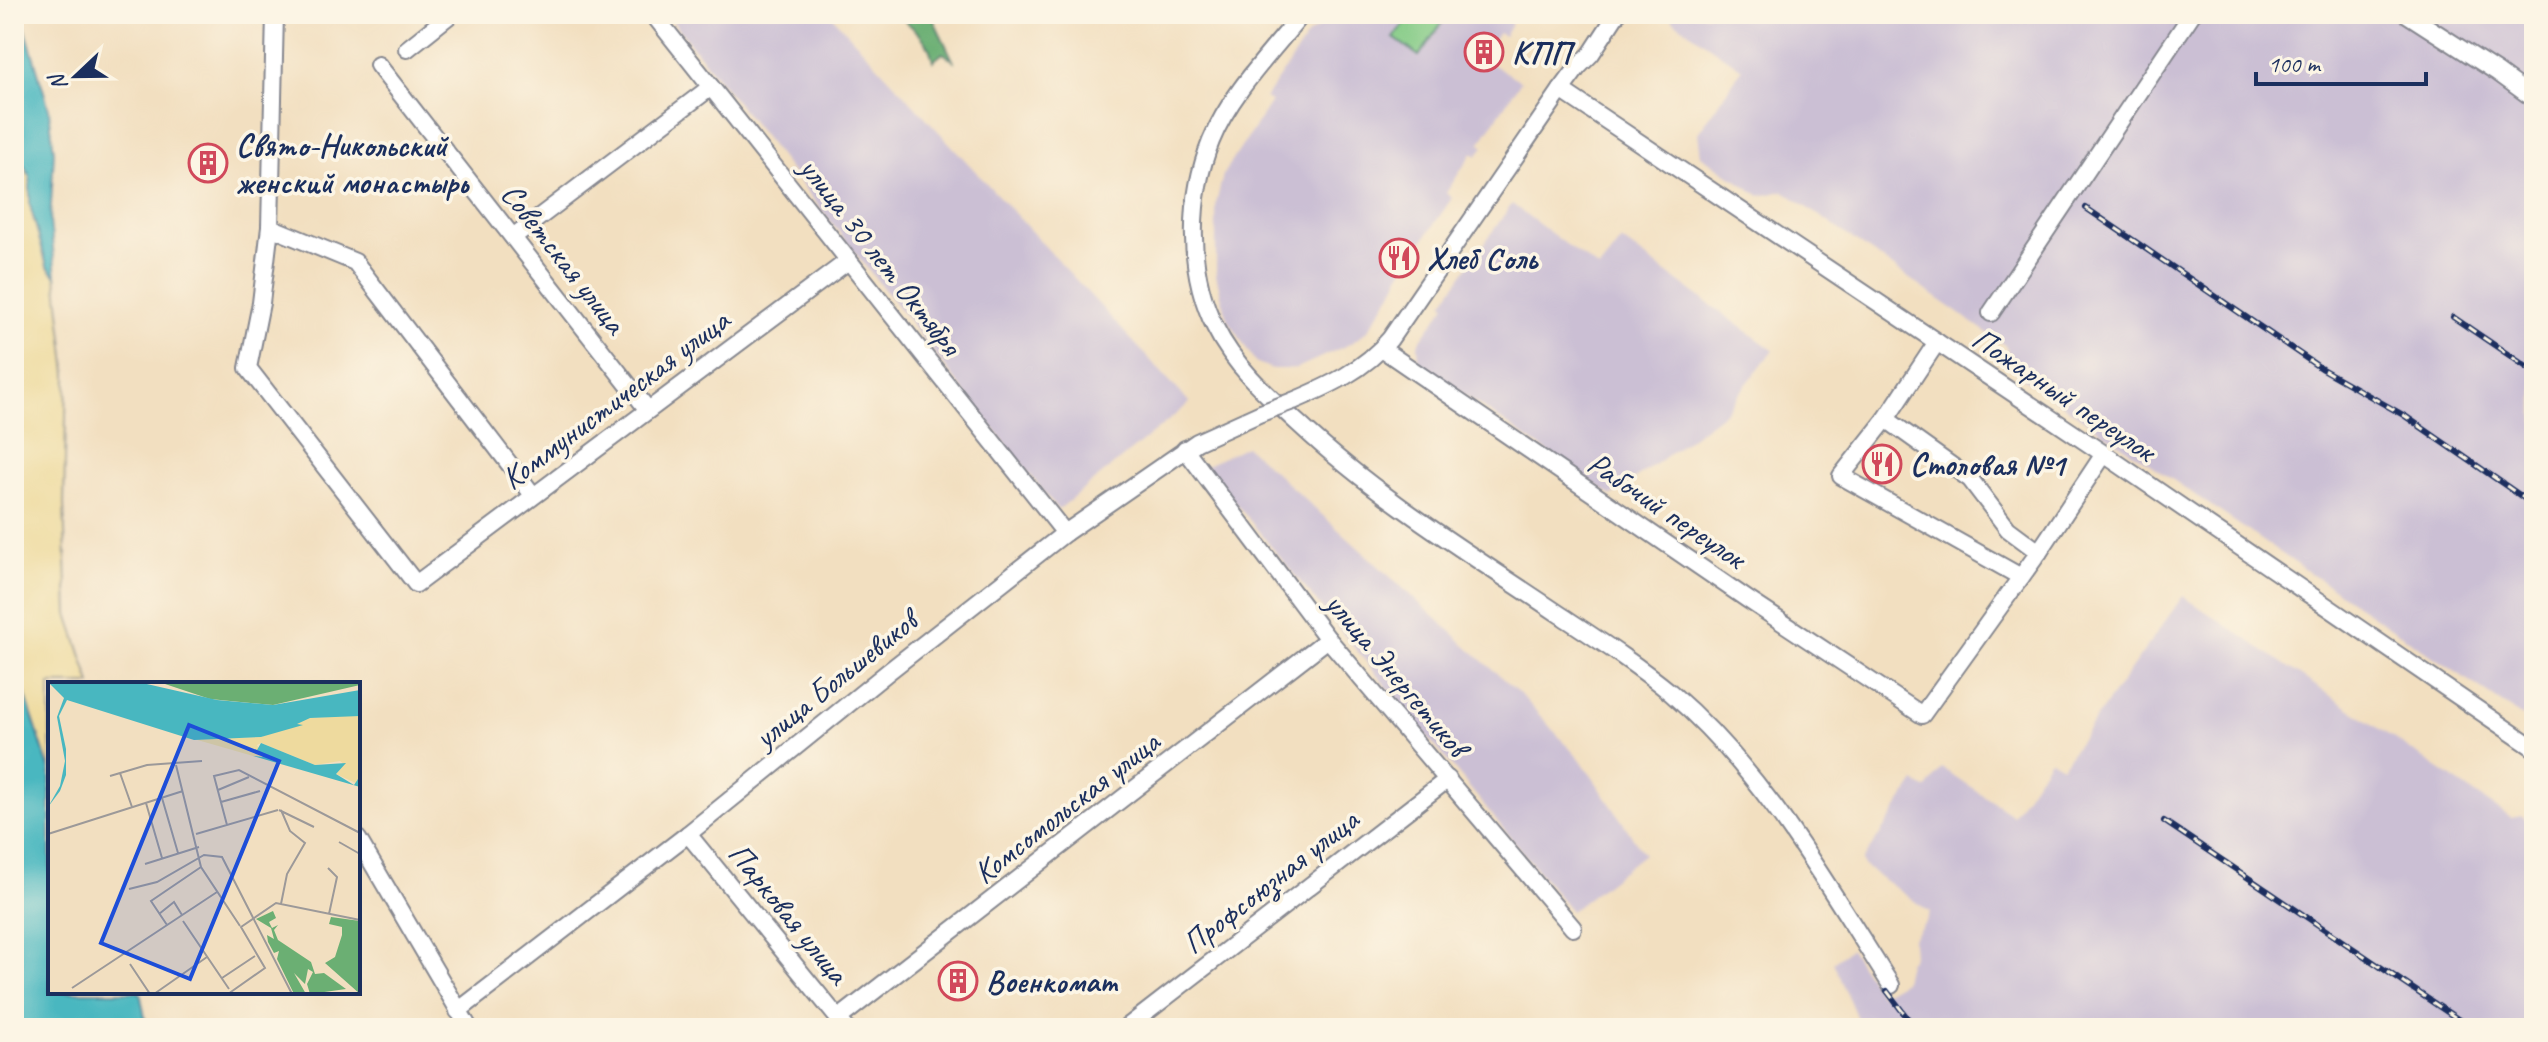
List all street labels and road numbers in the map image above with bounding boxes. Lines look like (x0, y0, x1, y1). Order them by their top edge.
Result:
street label: улица 30 лет Октября (789, 147, 972, 365)
street label: Советская улица (492, 175, 637, 344)
street label: Коммунистическая улица (493, 299, 739, 499)
street label: Пожарный переулок (1964, 318, 2166, 473)
street label: Рабочий переулок (1580, 443, 1756, 580)
street label: улица Энергетиков (1315, 582, 1481, 769)
street label: улица Большевиков (744, 598, 930, 759)
street label: Комсомольская улица (965, 721, 1169, 893)
street label: Профсоюзная улица (1174, 798, 1368, 963)
street label: Парковая улица (719, 834, 859, 994)

